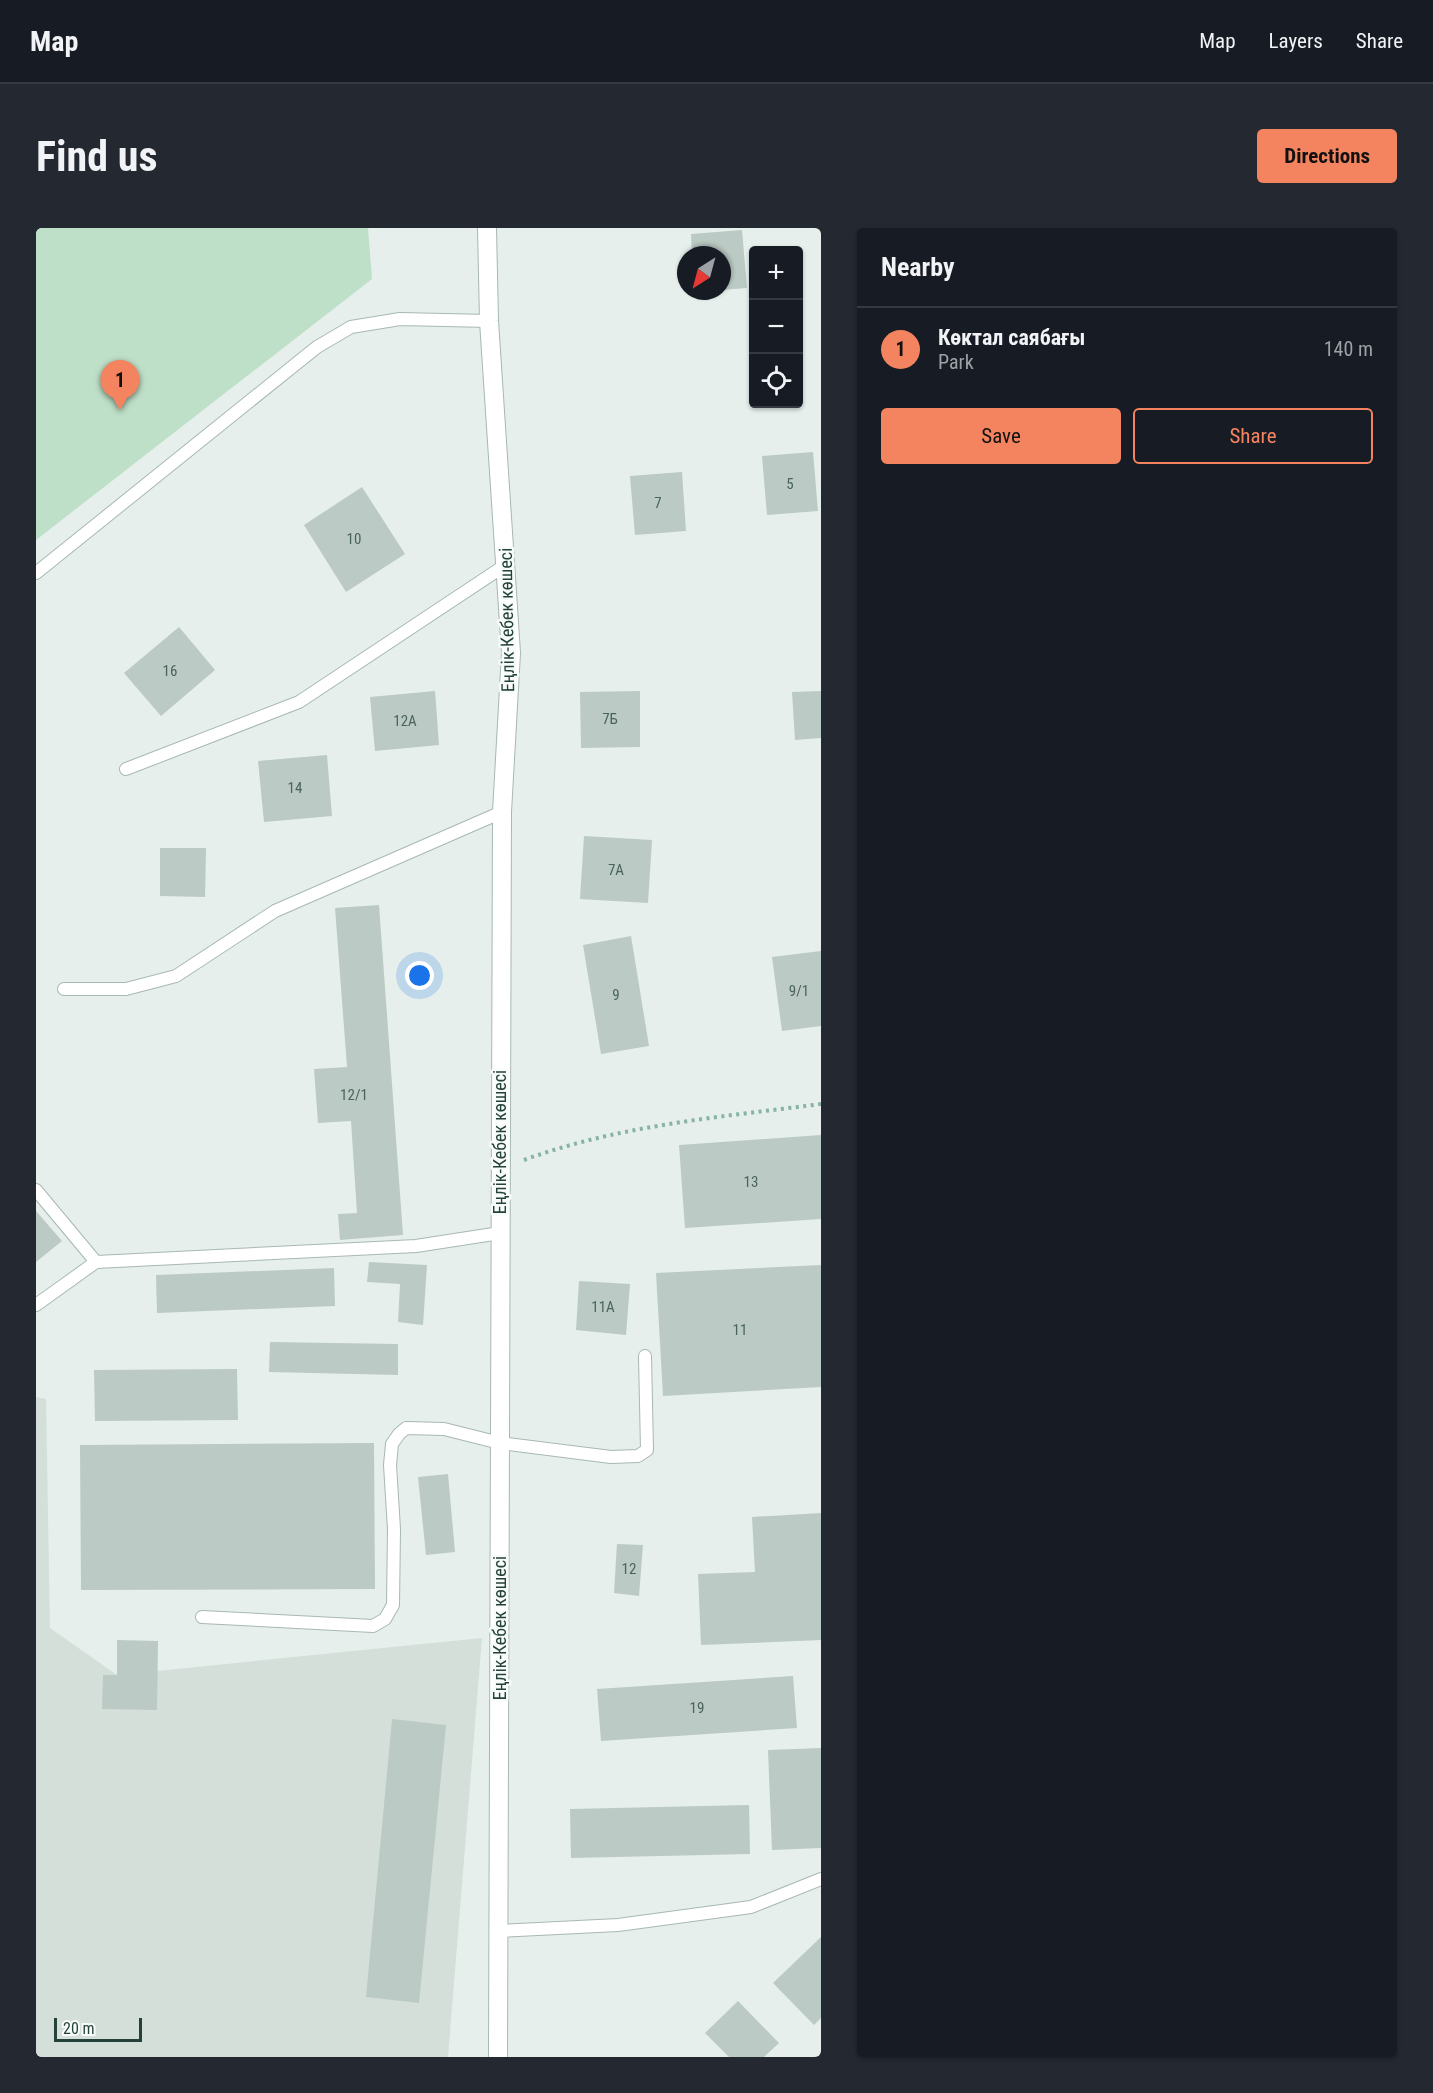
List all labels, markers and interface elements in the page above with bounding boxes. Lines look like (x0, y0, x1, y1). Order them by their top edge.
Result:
text: Map (30, 25, 78, 58)
text: Map (1199, 29, 1236, 53)
text: Layers (1269, 29, 1323, 53)
text: Share (1356, 29, 1403, 53)
button: Directions (1257, 129, 1397, 183)
text: Find us (36, 132, 157, 181)
north arrow (677, 246, 731, 300)
map controls (749, 246, 803, 408)
button: + (749, 246, 803, 300)
text: Nearby (881, 252, 955, 282)
button: − (749, 300, 803, 354)
text: Көктал саябағы (938, 325, 1085, 350)
text: 1 (895, 337, 906, 361)
text: 140 m (1324, 337, 1373, 361)
text: Park (938, 350, 974, 374)
button: locate (749, 354, 803, 408)
pin: 1 (100, 360, 140, 410)
button: Save (881, 408, 1121, 464)
button: Share (1133, 408, 1373, 464)
house number: 5 (786, 475, 794, 493)
house number: 7 (654, 494, 662, 512)
house number: 10 (347, 530, 361, 548)
street label: Еңлік-Кебек көшесі (495, 548, 518, 692)
house number: 16 (163, 662, 177, 680)
house number: 7Б (602, 710, 618, 728)
house number: 12А (393, 712, 417, 730)
house number: 14 (288, 779, 302, 797)
house number: 7А (608, 861, 624, 879)
your location (405, 961, 434, 990)
house number: 9/1 (789, 982, 809, 1000)
house number: 9 (612, 986, 620, 1004)
street label: Еңлік-Кебек көшесі (489, 1070, 510, 1214)
house number: 12/1 (340, 1086, 368, 1104)
house number: 13 (744, 1173, 758, 1191)
house number: 11А (591, 1298, 615, 1316)
house number: 11 (733, 1321, 747, 1339)
street label: Еңлік-Кебек көшесі (489, 1556, 510, 1700)
house number: 12 (622, 1560, 636, 1578)
house number: 19 (690, 1699, 704, 1717)
scale bar (54, 2015, 142, 2042)
text: 20 m (63, 2019, 95, 2038)

